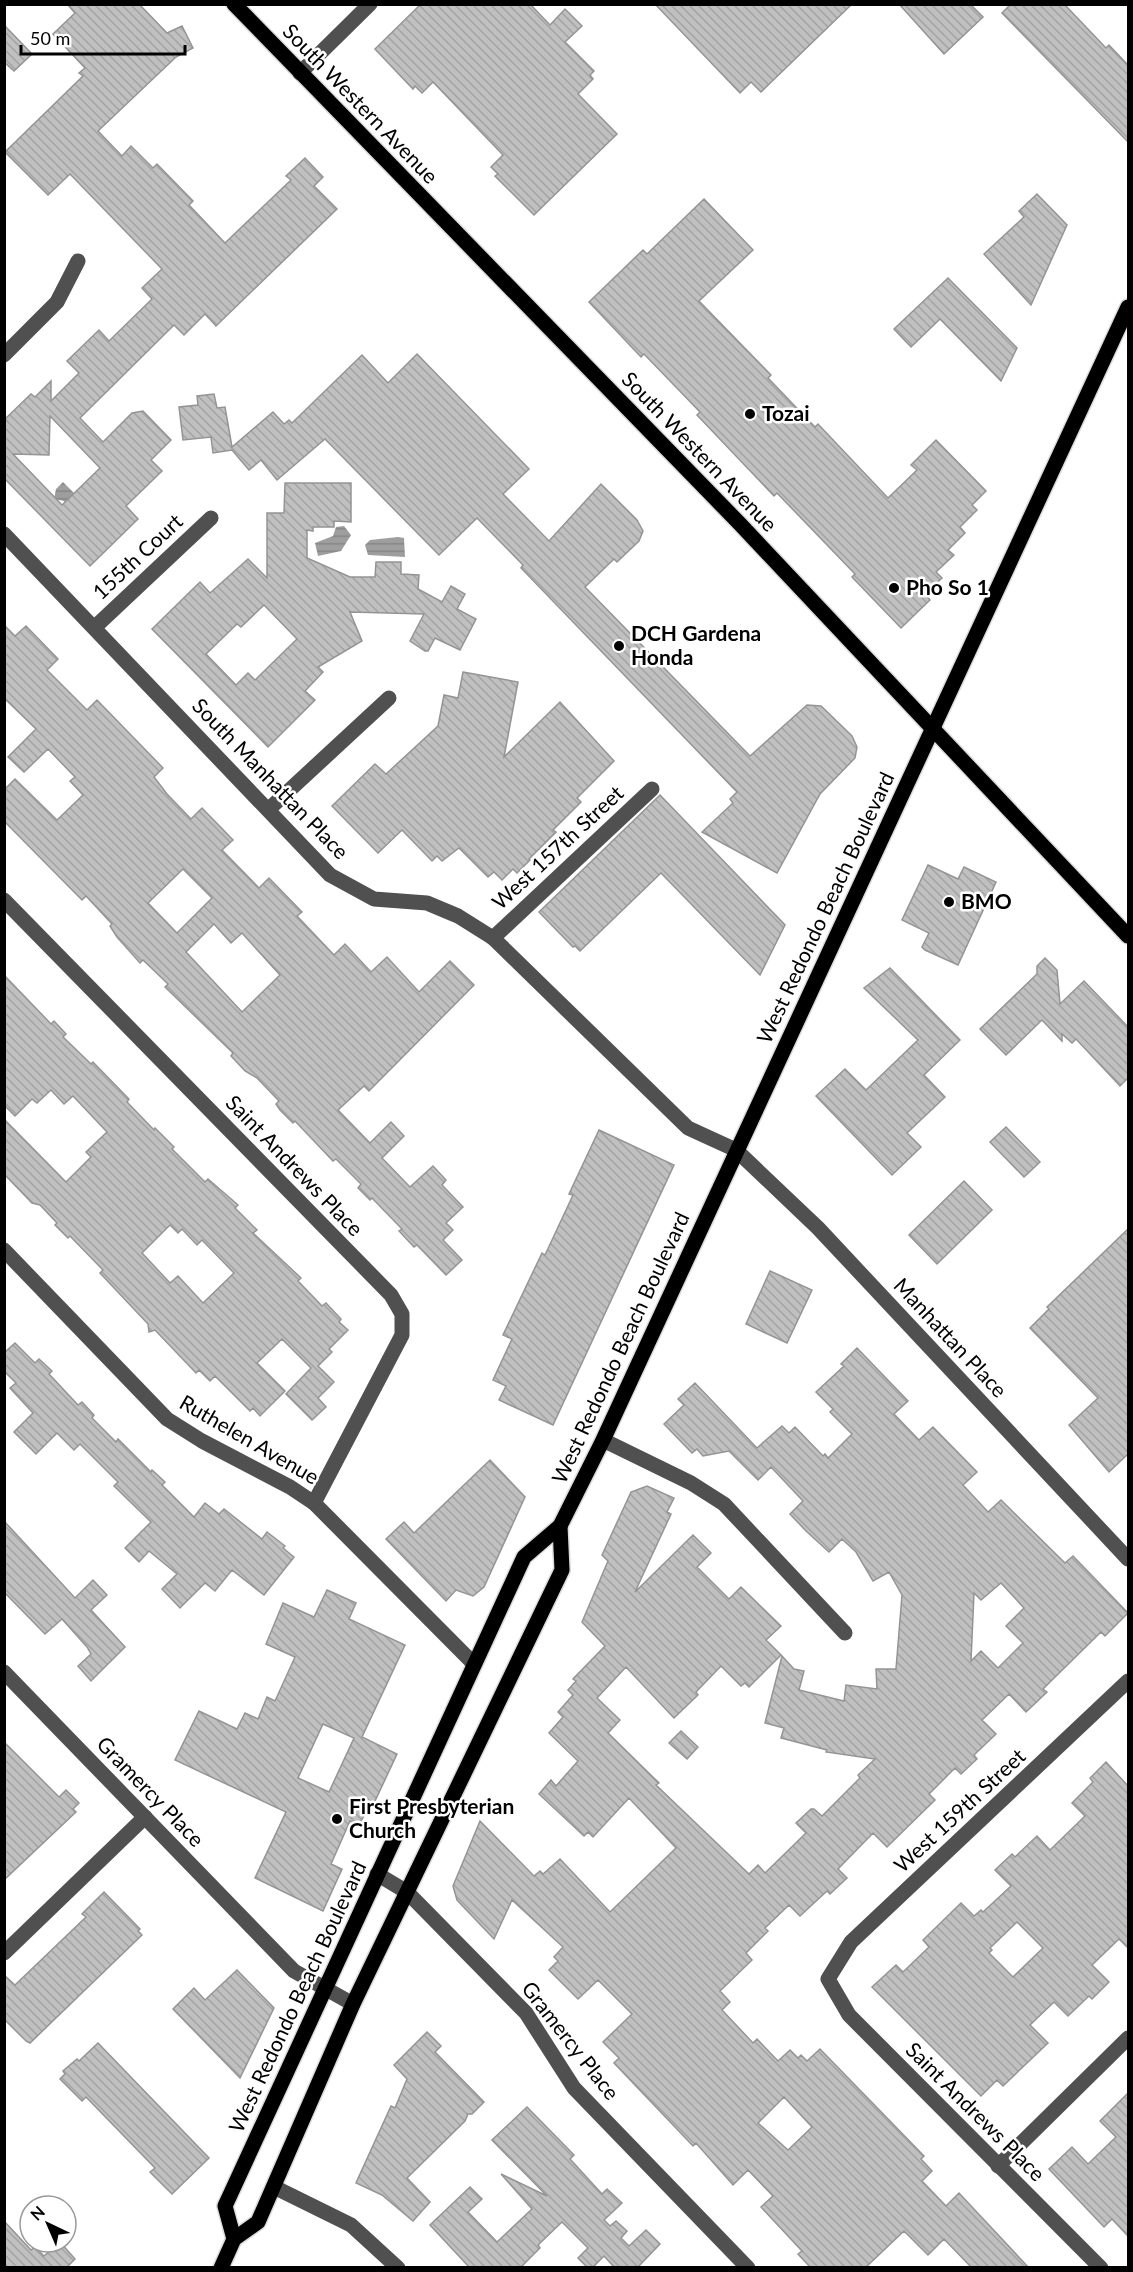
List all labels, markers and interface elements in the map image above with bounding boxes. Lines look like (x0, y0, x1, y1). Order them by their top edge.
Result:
scale bar (21, 18, 184, 56)
street label: South Western Avenue (278, 18, 444, 188)
text: 50 m (30, 27, 70, 49)
street label: South Western Avenue (617, 366, 783, 536)
place label: Tozai (762, 400, 810, 425)
marker: Tozai (743, 407, 757, 421)
street label: 155th Court (87, 508, 187, 604)
place label: Pho So 1 (906, 574, 989, 599)
marker: Pho So 1 (887, 581, 901, 595)
place label: DCH Gardena Honda (631, 620, 761, 669)
marker: DCH Gardena Honda (612, 639, 626, 653)
street label: South Manhattan Place (188, 692, 354, 863)
street label: West Redondo Beach Boulevard (751, 768, 899, 1047)
street label: West 157th Street (486, 779, 628, 914)
place label: BMO (961, 888, 1012, 913)
marker: BMO (942, 895, 956, 909)
street label: Saint Andrews Place (221, 1089, 369, 1241)
street label: West Redondo Beach Boulevard (546, 1208, 694, 1487)
street label: Manhattan Place (889, 1272, 1013, 1402)
street label: Ruthelen Avenue (176, 1389, 324, 1489)
street label: Gramercy Place (92, 1731, 210, 1851)
street label: West 159th Street (888, 1742, 1030, 1877)
place label: First Presbyterian Church (349, 1793, 514, 1842)
marker: First Presbyterian Church (330, 1812, 344, 1826)
street label: West Redondo Beach Boulevard (223, 1857, 371, 2136)
street label: Gramercy Place (517, 1976, 625, 2104)
street label: Saint Andrews Place (901, 2036, 1051, 2186)
north arrow (18, 2194, 78, 2254)
text: N (26, 2202, 48, 2224)

